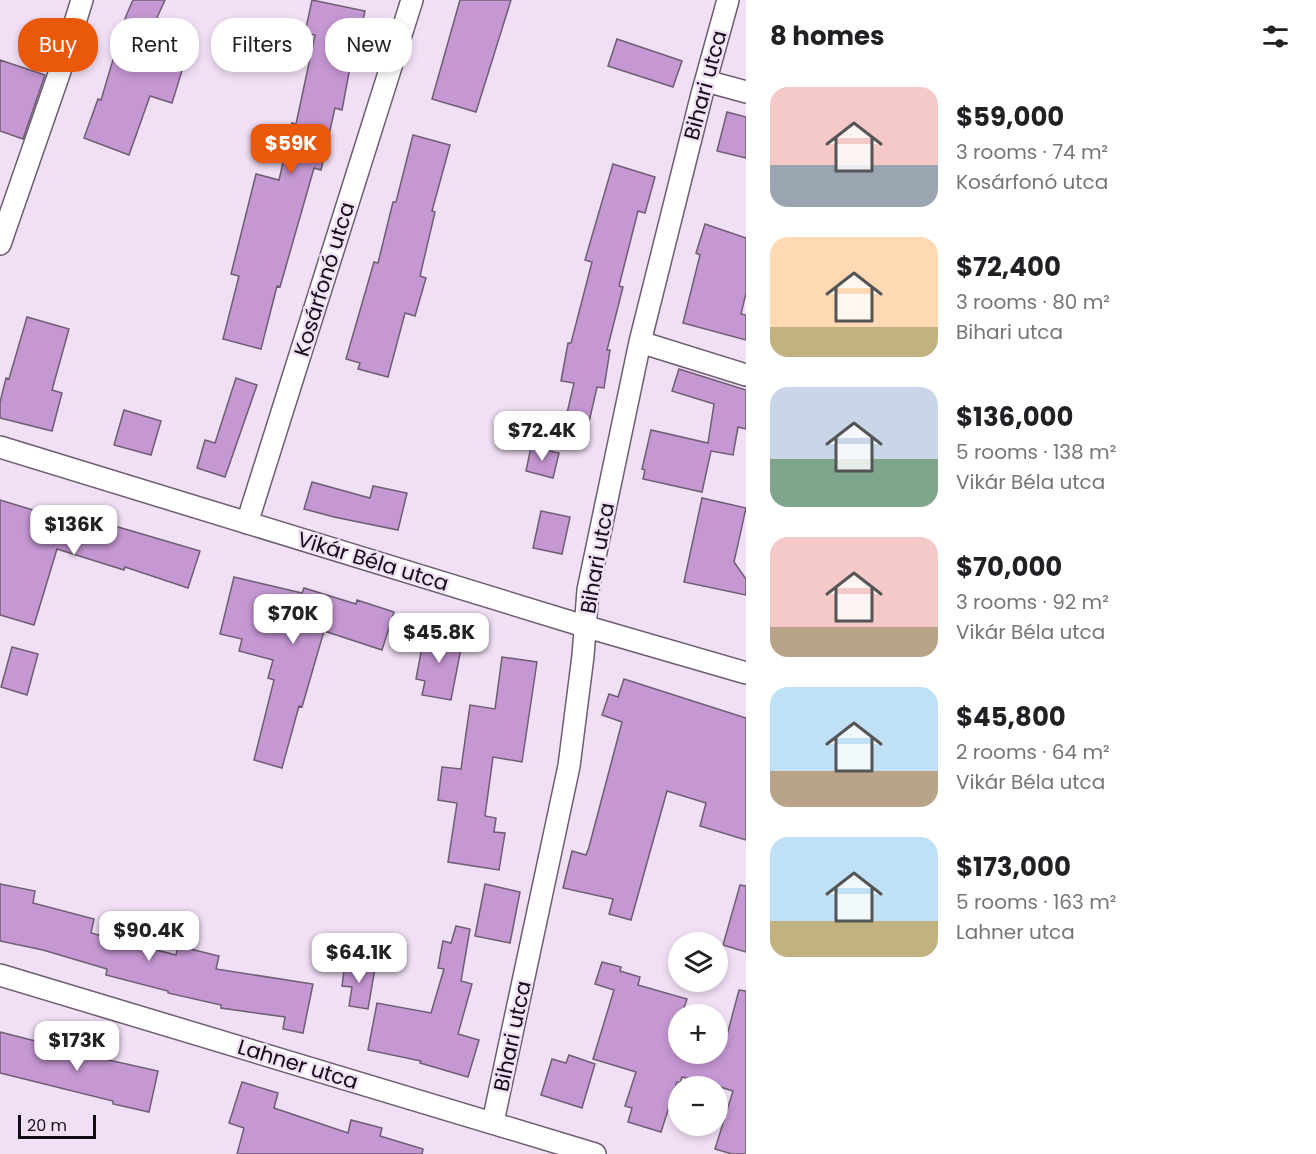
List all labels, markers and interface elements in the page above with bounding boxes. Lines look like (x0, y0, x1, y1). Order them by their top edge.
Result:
chip: Buy (18, 18, 98, 72)
chip: Rent (110, 18, 199, 72)
chip: Filters (211, 18, 313, 72)
chip: New (325, 18, 412, 72)
text: 8 homes (770, 18, 885, 54)
icon: filters (1259, 20, 1292, 53)
street label: Bihari utca (676, 27, 734, 143)
text: $59,000 (956, 99, 1064, 135)
icon: home (818, 111, 890, 183)
pin: $59K (255, 124, 327, 175)
text: $59K (265, 129, 317, 157)
text: 3 rooms · 74 m² (956, 138, 1108, 166)
text: Kosárfonó utca (956, 168, 1108, 196)
street label: Kosárfonó utca (287, 198, 361, 360)
text: $72,400 (956, 249, 1061, 285)
icon: home (818, 261, 890, 333)
text: 3 rooms · 80 m² (956, 288, 1110, 316)
text: Bihari utca (956, 318, 1063, 346)
text: $136,000 (956, 399, 1074, 435)
pin: $72.4K (493, 411, 591, 462)
icon: home (818, 411, 890, 483)
text: $72.4K (508, 416, 576, 444)
text: 5 rooms · 138 m² (956, 438, 1116, 466)
text: Vikár Béla utca (956, 468, 1105, 496)
street label: Bihari utca (573, 500, 621, 616)
pin: $136K (32, 505, 116, 556)
text: $136K (44, 510, 104, 538)
street label: Vikár Béla utca (294, 524, 452, 598)
text: $70,000 (956, 549, 1062, 585)
icon: home (818, 561, 890, 633)
text: 3 rooms · 92 m² (956, 588, 1109, 616)
pin: $70K (257, 594, 329, 645)
text: $70K (268, 599, 318, 627)
pin: $45.8K (390, 613, 488, 664)
text: $45.8K (403, 618, 475, 646)
text: Vikár Béla utca (956, 618, 1105, 646)
text: $45,800 (956, 699, 1066, 735)
icon: home (818, 711, 890, 783)
text: 2 rooms · 64 m² (956, 738, 1110, 766)
text: Vikár Béla utca (956, 768, 1105, 796)
text: $173,000 (956, 849, 1071, 885)
icon: home (818, 861, 890, 933)
text: 5 rooms · 163 m² (956, 888, 1116, 916)
pin: $90.4K (100, 911, 198, 962)
text: $90.4K (113, 916, 185, 944)
text: Lahner utca (956, 918, 1075, 946)
map controls (668, 932, 728, 1136)
button: layers (668, 932, 728, 992)
pin: $64.1K (310, 933, 408, 984)
text: $64.1K (326, 938, 392, 966)
street label: Bihari utca (486, 978, 538, 1094)
button: + (668, 1004, 728, 1064)
pin: $173K (35, 1021, 119, 1072)
text: $173K (48, 1026, 106, 1054)
street label: Lahner utca (234, 1032, 362, 1096)
button: − (668, 1076, 728, 1136)
scale bar (18, 1112, 96, 1140)
text: 20 m (27, 1114, 67, 1137)

